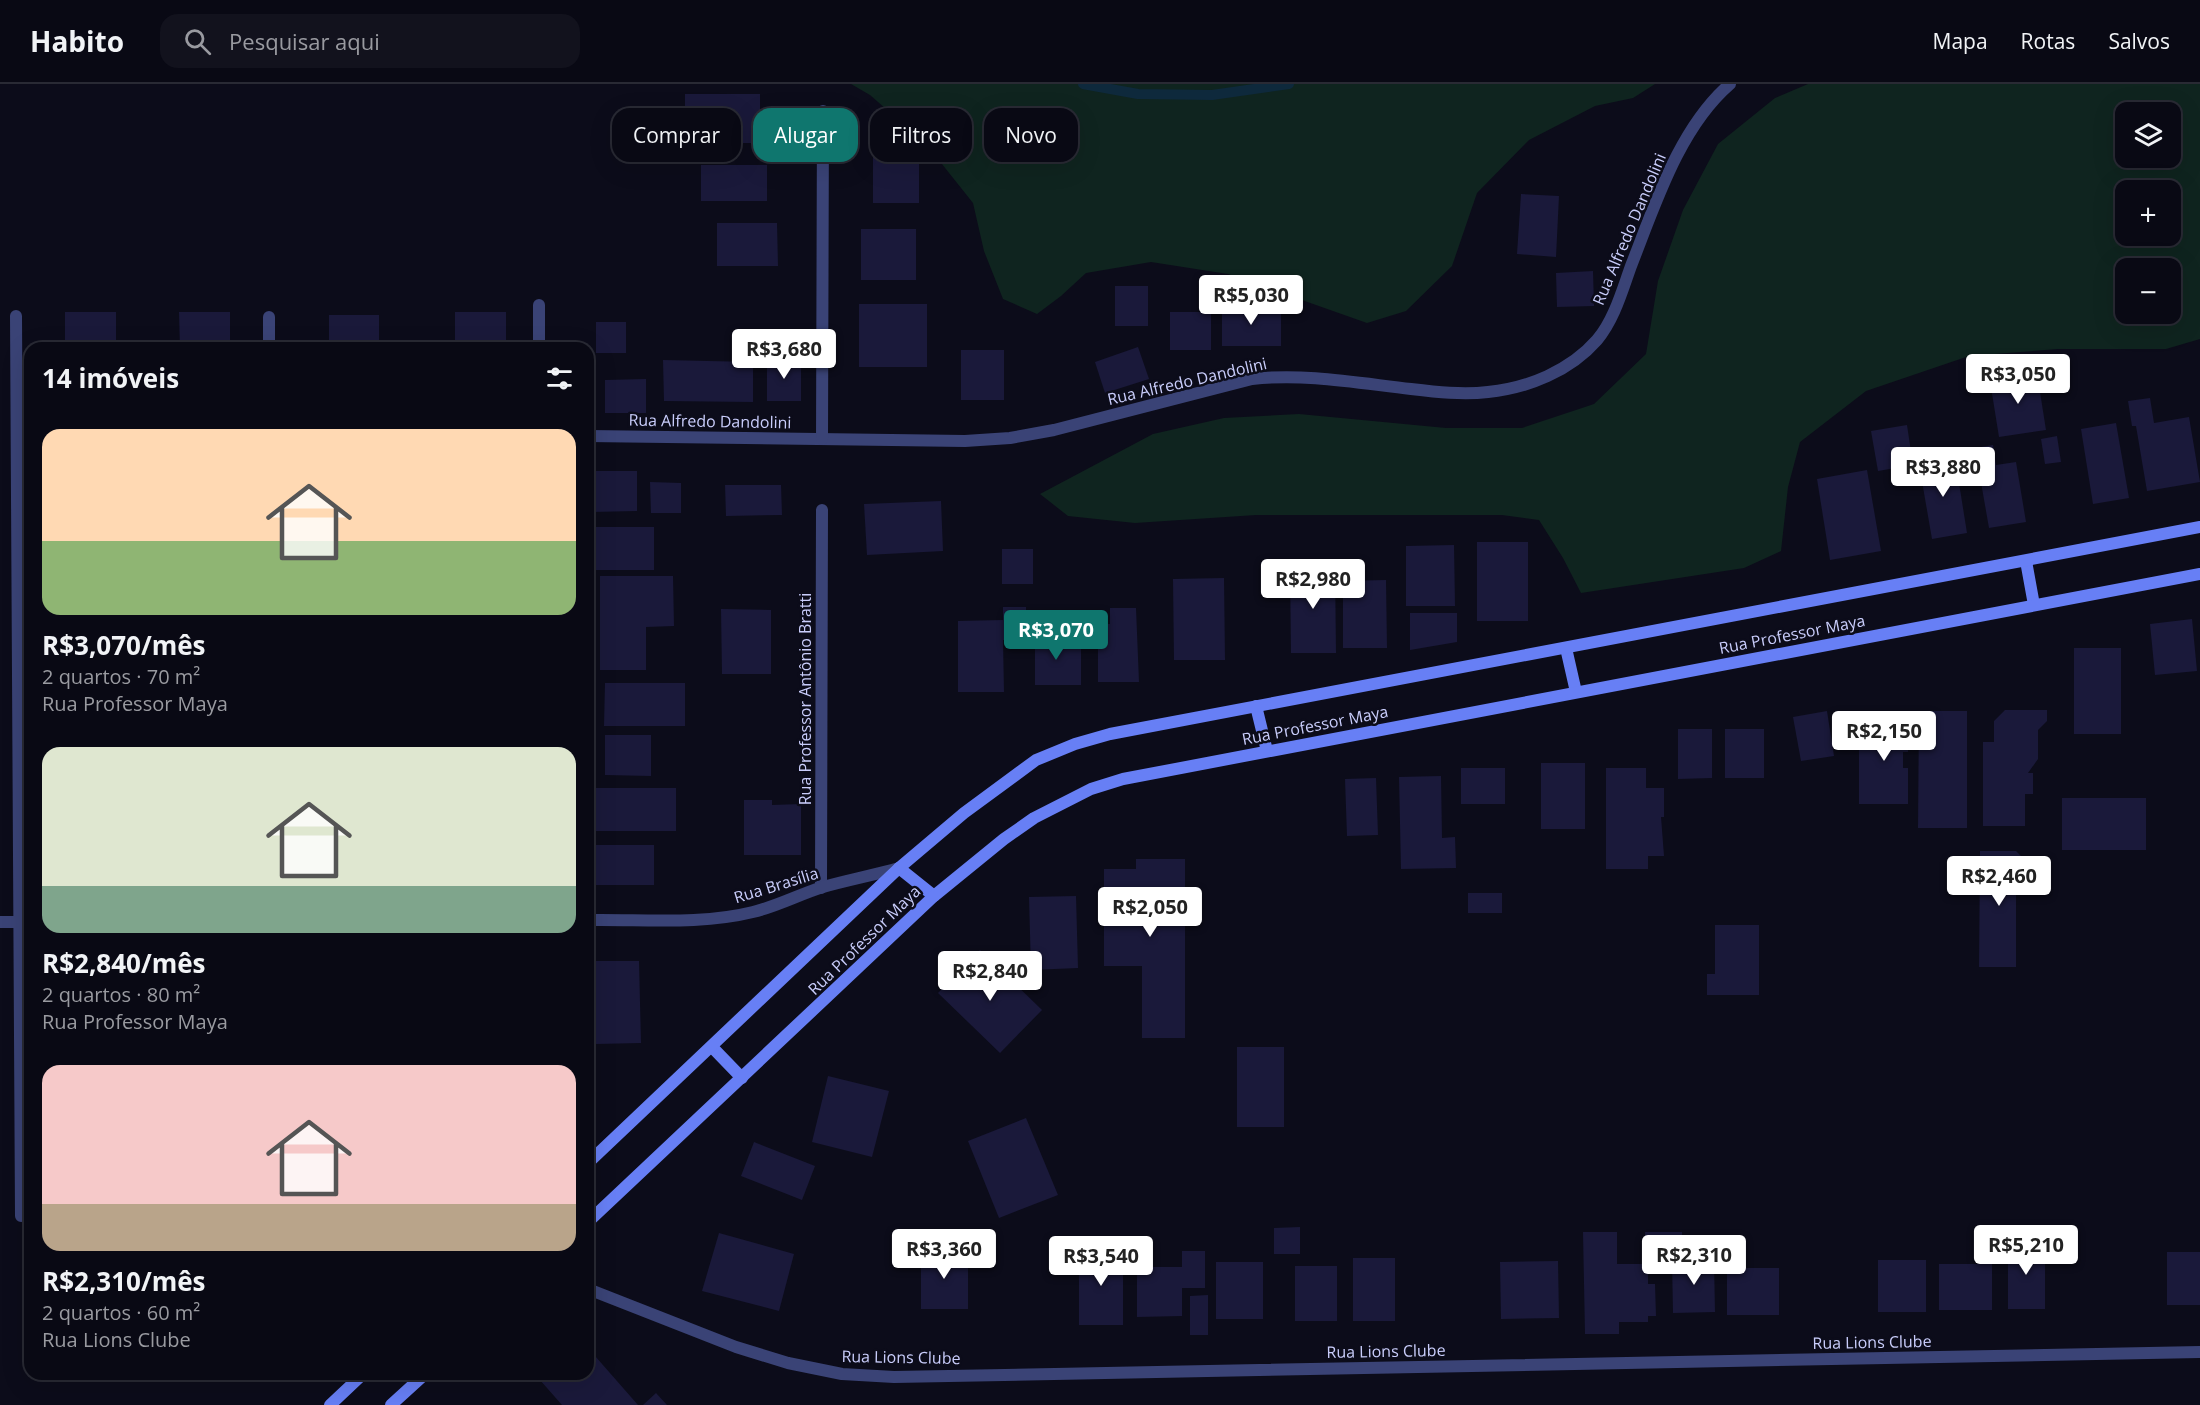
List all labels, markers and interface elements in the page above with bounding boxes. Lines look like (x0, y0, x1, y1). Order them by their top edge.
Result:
search box (160, 14, 580, 68)
text: Habito (30, 22, 124, 60)
icon: search (181, 25, 214, 58)
text: Pesquisar aqui (229, 26, 380, 56)
text: Mapa (1933, 27, 1988, 55)
text: Rotas (2021, 27, 2075, 55)
text: Salvos (2108, 27, 2170, 55)
map controls (2115, 102, 2181, 324)
button: layers (2115, 102, 2181, 168)
chip: Comprar (612, 108, 741, 162)
chip: Alugar (753, 108, 858, 162)
chip: Filtros (870, 108, 972, 162)
chip: Novo (984, 108, 1078, 162)
street label: Rua Alfredo Dandolini (1587, 150, 1671, 308)
button: + (2115, 180, 2181, 246)
button: − (2115, 258, 2181, 324)
pin: R$5,030 (1196, 275, 1306, 326)
text: R$5,030 (1213, 281, 1289, 308)
pin: R$3,680 (729, 329, 839, 380)
text: R$3,680 (746, 335, 822, 362)
street label: Rua Alfredo Dandolini (1105, 352, 1269, 410)
pin: R$3,050 (1963, 354, 2073, 405)
text: 14 imóveis (42, 360, 179, 396)
text: R$3,050 (1980, 360, 2056, 387)
icon: filters (543, 362, 576, 395)
street label: Rua Alfredo Dandolini (628, 409, 792, 433)
pin: R$3,880 (1888, 447, 1998, 498)
text: R$3,880 (1905, 453, 1981, 480)
icon: home (255, 468, 363, 576)
pin: R$2,980 (1258, 559, 1368, 610)
text: R$2,980 (1275, 565, 1351, 592)
street label: Rua Professor Antônio Bratti (794, 593, 816, 805)
street label: Rua Professor Maya (1717, 609, 1867, 659)
pin: R$3,070 (1001, 610, 1111, 661)
text: R$3,070 (1018, 616, 1094, 643)
text: R$3,070/mês (42, 627, 205, 663)
text: 2 quartos · 70 m² (42, 663, 200, 690)
text: Rua Professor Maya (42, 690, 228, 717)
street label: Rua Professor Maya (1240, 700, 1390, 750)
pin: R$2,150 (1829, 711, 1939, 762)
text: R$2,150 (1846, 717, 1922, 744)
icon: home (255, 786, 363, 894)
pin: R$2,460 (1944, 856, 2054, 907)
street label: Rua Brasília (731, 862, 821, 908)
text: R$2,460 (1961, 862, 2037, 889)
street label: Rua Professor Maya (803, 880, 925, 1000)
pin: R$2,050 (1095, 887, 1205, 938)
text: R$2,050 (1112, 893, 1188, 920)
text: R$2,840/mês (42, 945, 205, 981)
pin: R$2,840 (935, 951, 1045, 1002)
text: R$2,840 (952, 957, 1028, 984)
text: 2 quartos · 80 m² (42, 981, 200, 1008)
text: Rua Professor Maya (42, 1008, 228, 1035)
icon: home (255, 1104, 363, 1212)
pin: R$5,210 (1971, 1225, 2081, 1276)
pin: R$3,360 (889, 1229, 999, 1280)
text: R$5,210 (1988, 1231, 2064, 1258)
text: R$3,360 (906, 1235, 982, 1262)
pin: R$2,310 (1639, 1235, 1749, 1286)
pin: R$3,540 (1046, 1236, 1156, 1287)
text: R$2,310 (1656, 1241, 1732, 1268)
text: R$3,540 (1063, 1242, 1139, 1269)
text: R$2,310/mês (42, 1263, 205, 1299)
text: 2 quartos · 60 m² (42, 1299, 200, 1326)
text: Rua Lions Clube (42, 1326, 191, 1353)
street label: Rua Lions Clube (1812, 1330, 1932, 1354)
street label: Rua Lions Clube (1326, 1339, 1446, 1363)
street label: Rua Lions Clube (841, 1345, 961, 1369)

